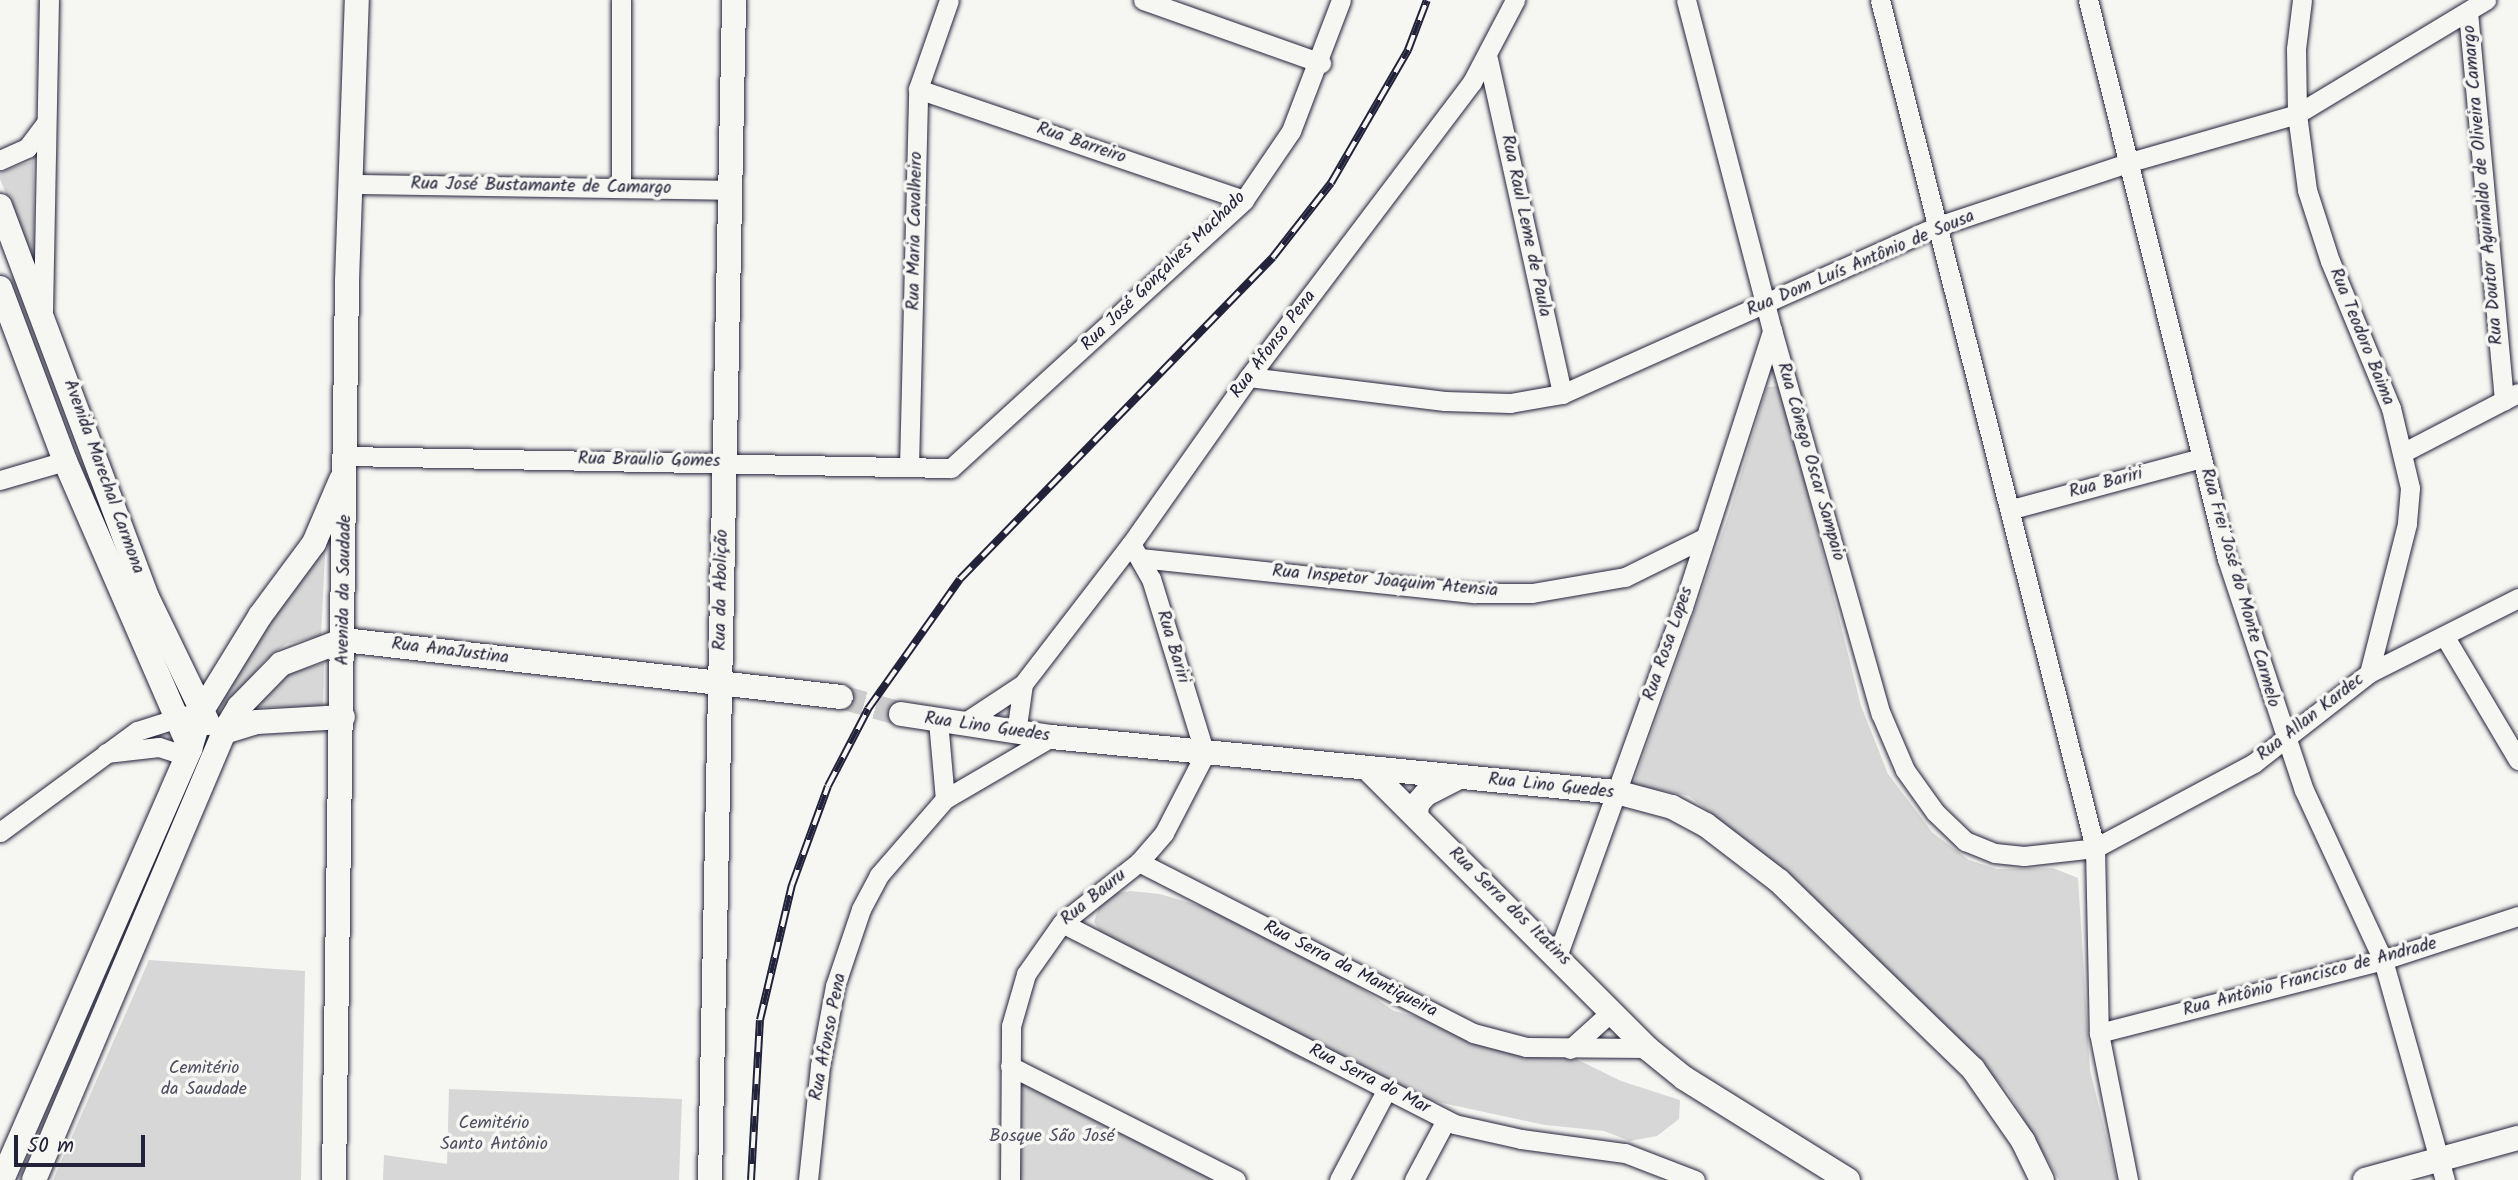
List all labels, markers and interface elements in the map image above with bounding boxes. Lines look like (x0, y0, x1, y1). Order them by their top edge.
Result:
street label: Rua Doutor Aguinaldo de Oliveira Camargo (2459, 24, 2509, 346)
street label: Rua Barreiro (1033, 119, 1129, 169)
street label: Rua Raul Leme de Paula (1495, 133, 1555, 319)
street label: Rua Maria Cavalheiro (904, 151, 928, 311)
street label: Rua José Bustamante de Camargo (410, 174, 672, 200)
street label: Rua José Gonçalves Machado (1077, 188, 1251, 356)
street label: Rua Dom Luís Antônio de Sousa (1744, 206, 1978, 322)
street label: Rua Teodoro Baima (2324, 265, 2398, 409)
street label: Rua Afonso Pena (1226, 287, 1322, 403)
street label: Rua Cônego Oscar Sampaio (1771, 360, 1849, 564)
street label: Avenida Marechal Carmona (58, 377, 148, 577)
street label: Rua Braulio Gomes (577, 449, 721, 473)
street label: Rua Bariri (2067, 464, 2145, 504)
street label: Rua Frei José do Monte Carmelo (2194, 466, 2284, 710)
street label: Avenida da Saudade (333, 514, 357, 666)
street label: Rua da Abolição (710, 529, 734, 651)
street label: Rua Inspetor Joaquim Atensia (1271, 561, 1499, 603)
street label: Rua Rosa Lopes (1639, 584, 1699, 704)
street label: Rua Bariri (1151, 608, 1193, 686)
street label: Rua AnaJustina (390, 634, 510, 670)
street label: Rua Allan Kardec (2253, 669, 2369, 767)
street label: Rua Lino Guedes (923, 709, 1051, 747)
street label: Rua Lino Guedes (1487, 770, 1615, 804)
street label: Rua Serra dos Itatins (1443, 843, 1575, 971)
street label: Rua Bauru (1057, 865, 1131, 931)
street label: Rua Serra da Mantiqueira (1259, 917, 1441, 1023)
street label: Rua Antônio Francisco de Andrade (2181, 934, 2439, 1022)
street label: Rua Afonso Pena (806, 972, 852, 1102)
street label: Rua Serra do Mar (1305, 1040, 1433, 1120)
park label: Cemitério da Saudade (161, 1059, 247, 1102)
park label: Cemitério Santo Antônio (440, 1114, 548, 1156)
scale bar (18, 1120, 149, 1164)
park label: Bosque São José (989, 1126, 1115, 1148)
text: 50 m (27, 1130, 74, 1163)

